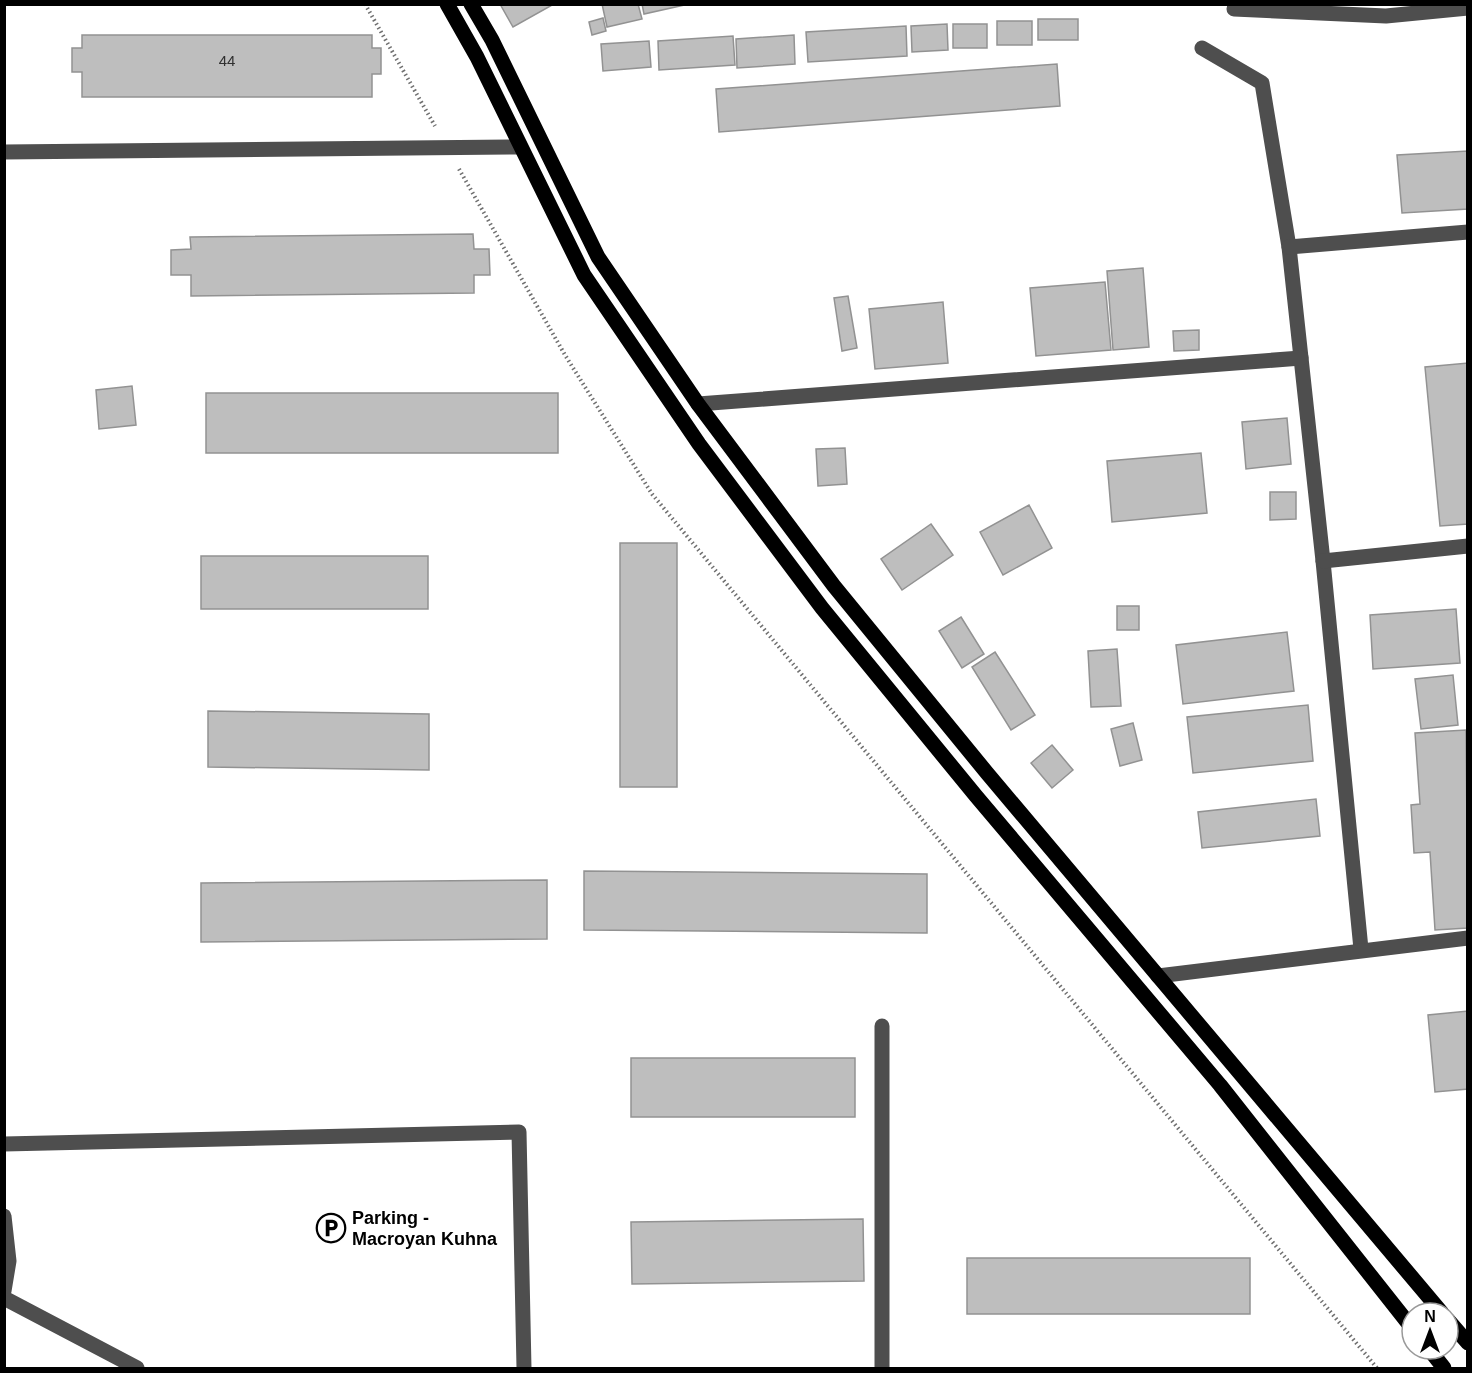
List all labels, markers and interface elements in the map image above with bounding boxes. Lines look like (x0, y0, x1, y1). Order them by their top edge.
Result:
house number: 44 (219, 52, 235, 69)
place label: Parking - Macroyan Kuhna (352, 1208, 498, 1249)
parking icon: Parking - Macroyan Kuhna (315, 1212, 347, 1244)
north arrow (1400, 1301, 1460, 1361)
text: N (1424, 1308, 1436, 1325)

